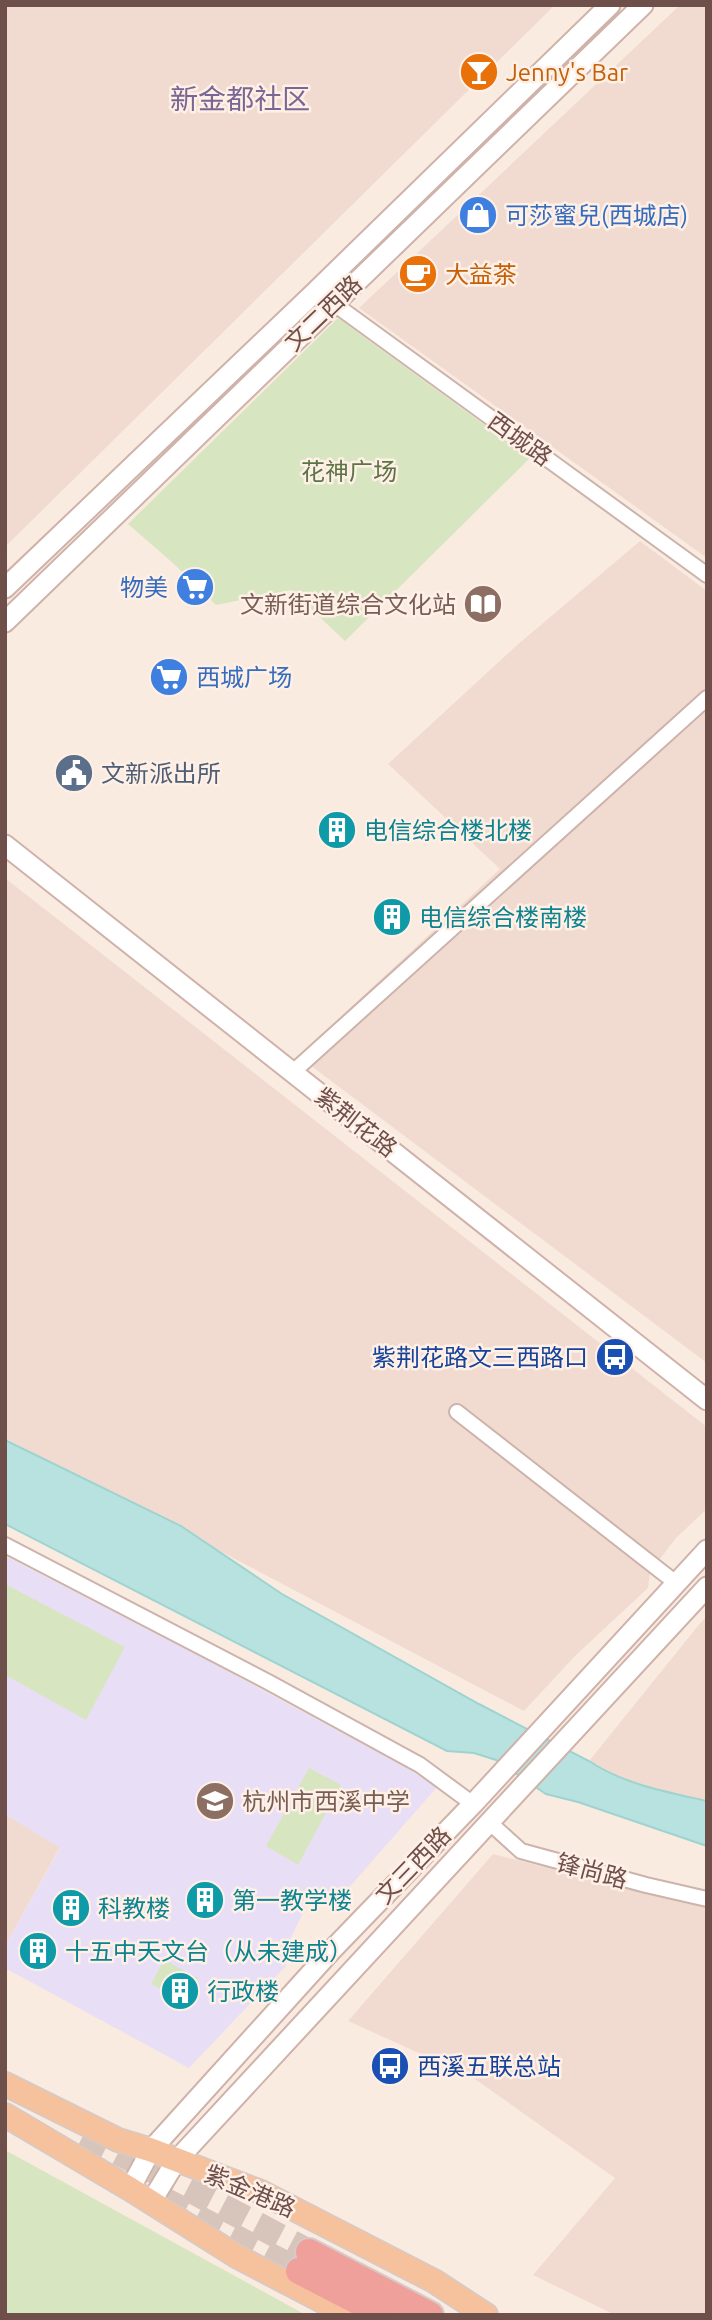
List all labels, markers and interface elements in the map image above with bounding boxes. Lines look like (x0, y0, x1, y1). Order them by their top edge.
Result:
bar icon: Jenny's Bar (458, 51, 500, 93)
place label: Jenny's Bar (506, 59, 628, 86)
district label: 新金都社区 (170, 83, 310, 114)
shop icon: 可莎蜜兒(西城店) (457, 194, 499, 236)
place label: 可莎蜜兒(西城店) (505, 202, 688, 229)
cafe icon: 大益茶 (397, 253, 439, 295)
place label: 大益茶 (445, 261, 517, 288)
street label: 文二西路 (279, 270, 367, 356)
street label: 西城路 (483, 407, 557, 471)
park label: 花神广场 (301, 458, 397, 485)
supermarket icon: 物美 (174, 566, 216, 608)
place label: 物美 (120, 574, 168, 601)
library icon: 文新街道综合文化站 (462, 583, 504, 625)
place label: 文新街道综合文化站 (240, 591, 456, 618)
supermarket icon: 西城广场 (148, 656, 190, 698)
place label: 西城广场 (196, 664, 292, 691)
public building icon: 文新派出所 (53, 752, 95, 794)
place label: 文新派出所 (101, 760, 221, 787)
building icon: 电信综合楼北楼 (316, 809, 358, 851)
place label: 电信综合楼北楼 (364, 817, 532, 844)
building icon: 电信综合楼南楼 (371, 896, 413, 938)
place label: 电信综合楼南楼 (419, 904, 587, 931)
street label: 紫荆花路 (310, 1082, 402, 1162)
bus stop icon: 紫荆花路文三西路口 (594, 1336, 636, 1378)
place label: 紫荆花路文三西路口 (372, 1344, 588, 1371)
school or university icon: 杭州市西溪中学 (194, 1780, 236, 1822)
place label: 杭州市西溪中学 (242, 1788, 410, 1815)
street label: 文三西路 (370, 1821, 456, 1909)
street label: 锋尚路 (554, 1849, 630, 1893)
building icon: 第一教学楼 (184, 1879, 226, 1921)
building icon: 科教楼 (50, 1887, 92, 1929)
place label: 第一教学楼 (232, 1887, 352, 1914)
place label: 科教楼 (98, 1895, 170, 1922)
building icon: 十五中天文台（从未建成） (17, 1930, 59, 1972)
place label: 十五中天文台（从未建成） (65, 1938, 353, 1965)
building icon: 行政楼 (159, 1970, 201, 2012)
place label: 行政楼 (207, 1978, 279, 2005)
bus stop icon: 西溪五联总站 (369, 2045, 411, 2087)
place label: 西溪五联总站 (417, 2053, 561, 2080)
street label: 紫金港路 (201, 2160, 299, 2222)

